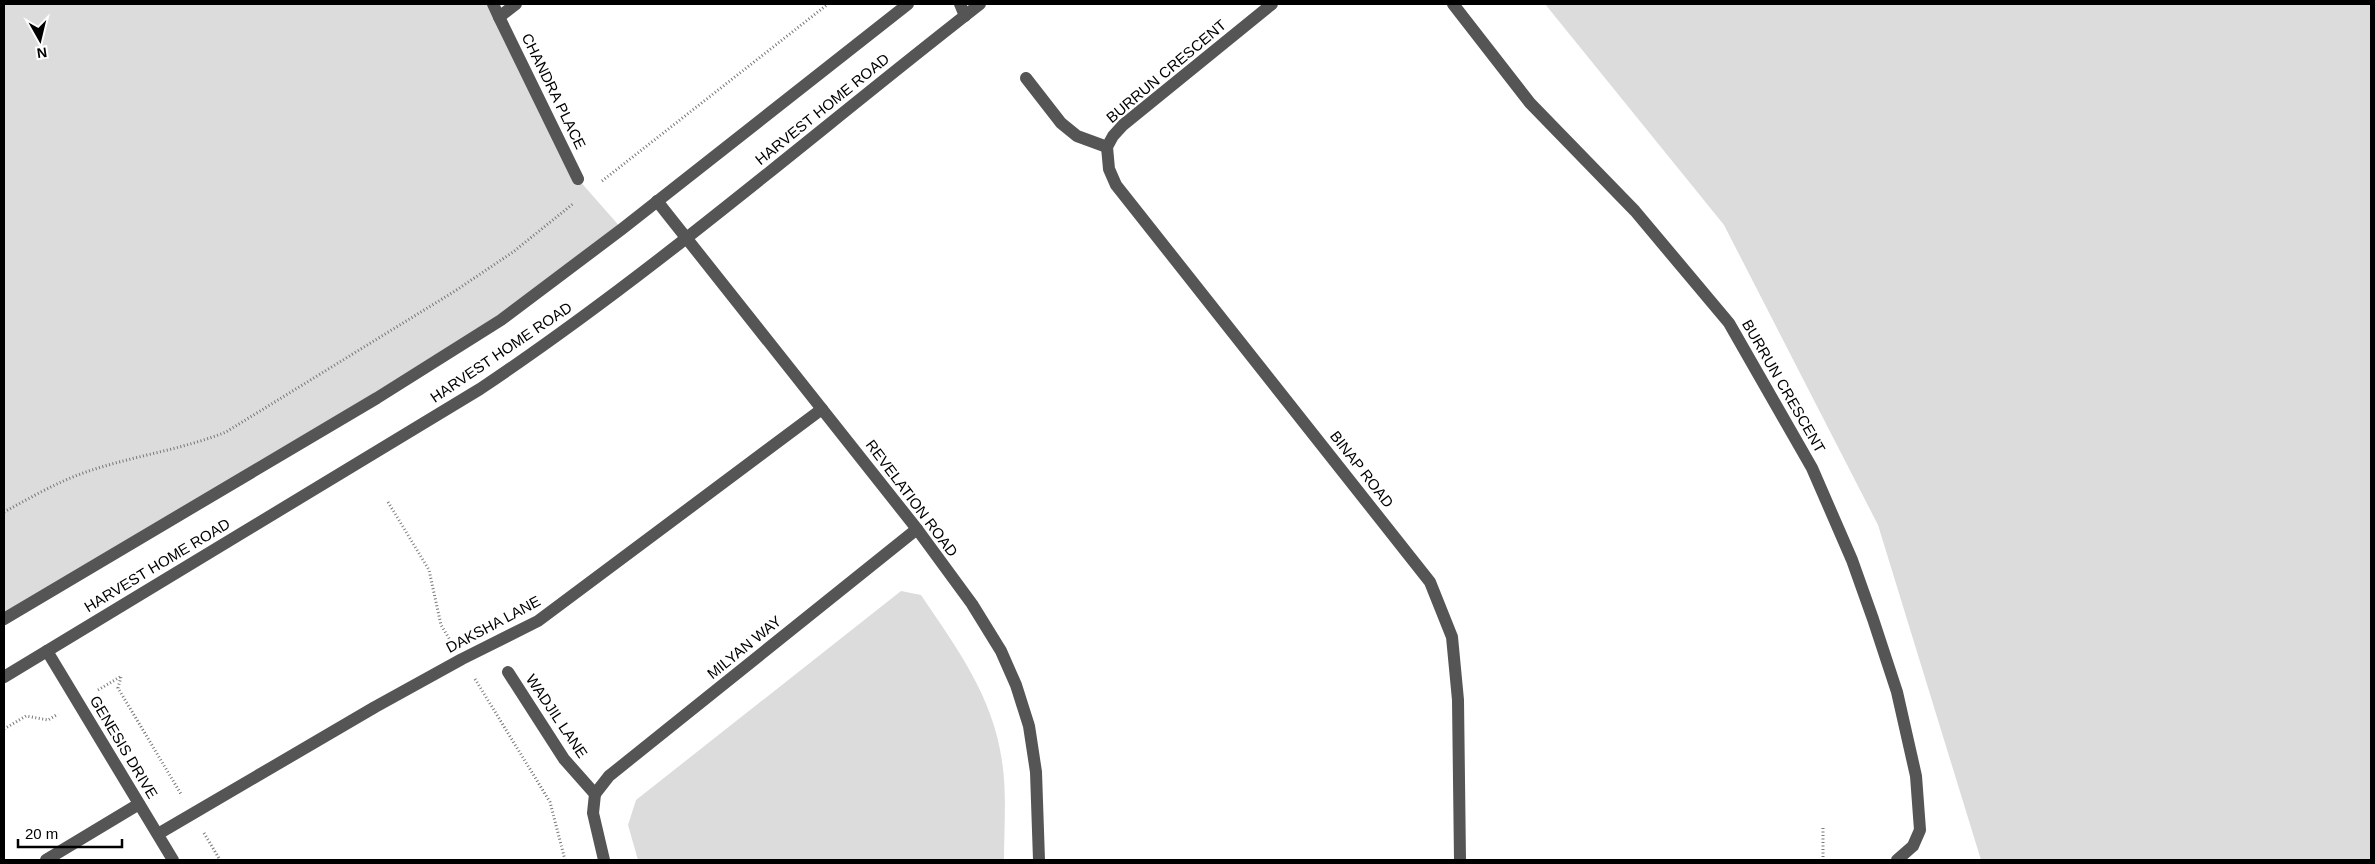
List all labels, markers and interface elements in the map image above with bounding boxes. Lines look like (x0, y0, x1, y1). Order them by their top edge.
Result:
north arrow (15, 15, 65, 65)
street label: BURRUN CRESCENT (1103, 16, 1229, 126)
street label: CHANDRA PLACE (519, 30, 589, 152)
text: N (36, 44, 48, 62)
street label: HARVEST HOME ROAD (752, 50, 892, 168)
street label: HARVEST HOME ROAD (427, 298, 575, 406)
street label: BURRUN CRESCENT (1739, 316, 1829, 456)
street label: BINAP ROAD (1327, 427, 1397, 511)
street label: REVELATION ROAD (863, 436, 961, 560)
street label: HARVEST HOME ROAD (81, 515, 233, 615)
street label: DAKSHA LANE (443, 592, 543, 656)
street label: MILYAN WAY (704, 612, 784, 682)
street label: WADJIL LANE (523, 671, 591, 761)
street label: GENESIS DRIVE (87, 693, 161, 801)
scale bar (18, 816, 121, 848)
text: 20 m (25, 825, 58, 842)

